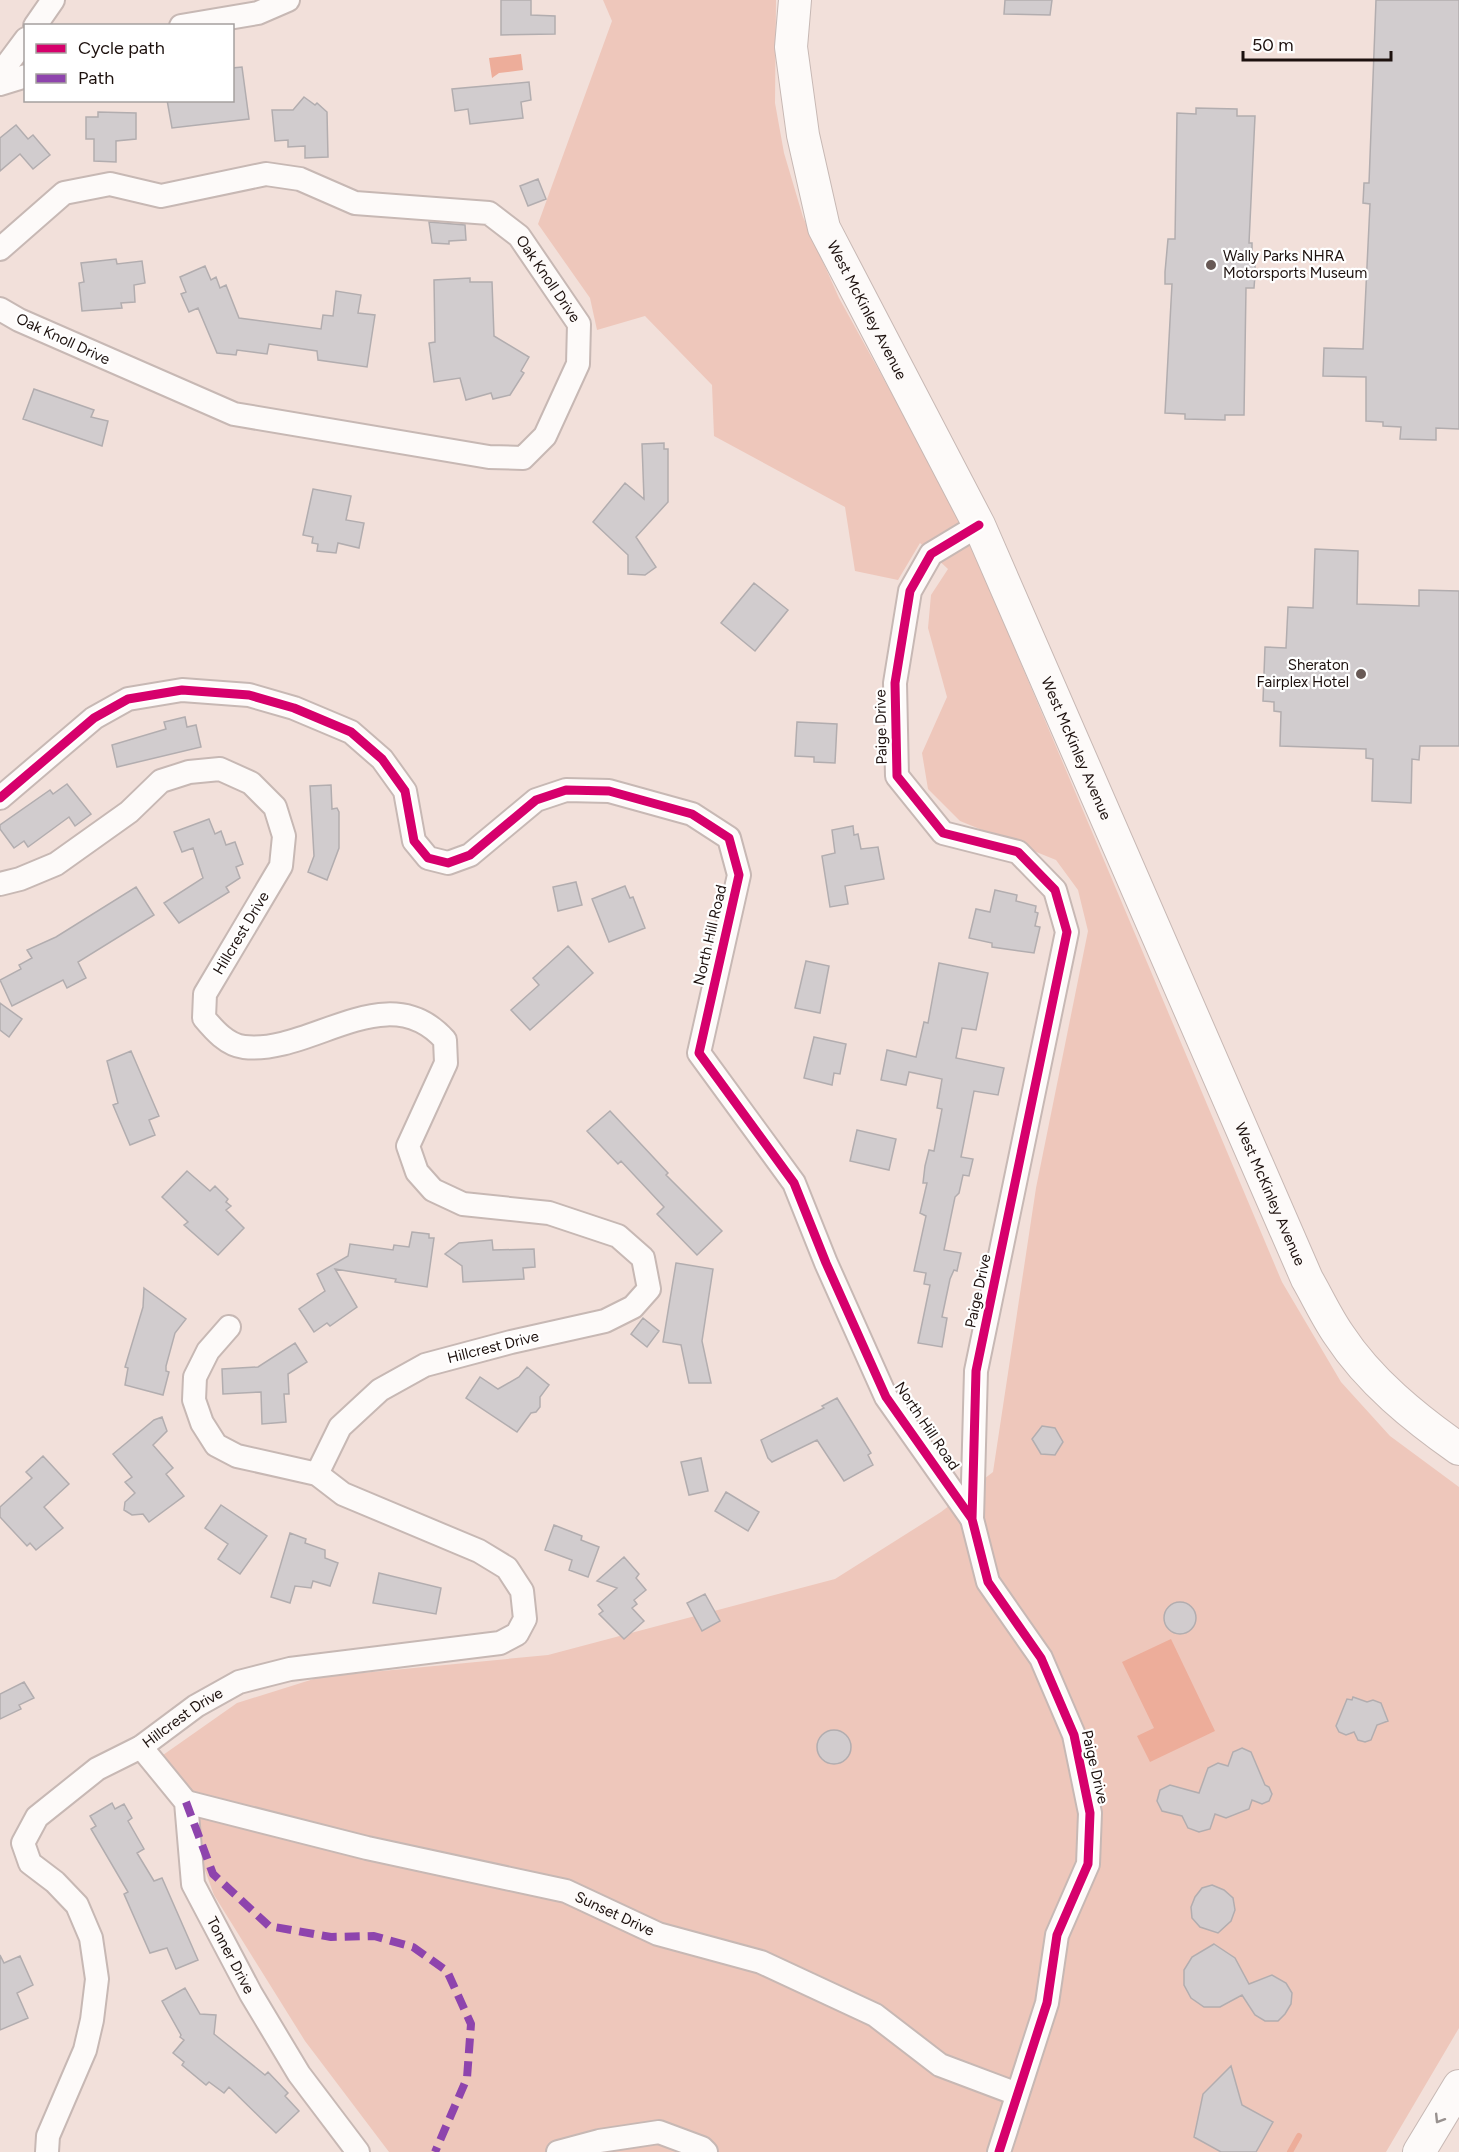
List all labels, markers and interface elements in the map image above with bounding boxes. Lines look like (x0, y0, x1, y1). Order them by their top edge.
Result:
legend (24, 24, 234, 102)
scale bar (1243, 24, 1392, 62)
text: 50 m (1252, 34, 1294, 56)
text: Cycle path (78, 37, 165, 59)
text: Path (78, 67, 114, 89)
street label: Oak Knoll Drive (512, 232, 584, 326)
street label: West McKinley Avenue (823, 238, 910, 383)
place label: Wally Parks NHRA Motorsports Museum (1223, 247, 1367, 282)
marker: Wally Parks NHRA Motorsports Museum (1204, 258, 1218, 272)
street label: Oak Knoll Drive (13, 309, 113, 369)
place label: Sheraton Fairplex Hotel (1257, 656, 1349, 691)
marker: Sheraton Fairplex Hotel (1354, 667, 1368, 681)
street label: West McKinley Avenue (1037, 674, 1115, 823)
street label: Paige Drive (871, 689, 891, 765)
street label: North Hill Road (690, 883, 730, 987)
street label: Hillcrest Drive (209, 888, 273, 978)
street label: West McKinley Avenue (1231, 1120, 1309, 1268)
street label: Paige Drive (961, 1252, 995, 1330)
street label: Hillcrest Drive (445, 1327, 541, 1367)
street label: North Hill Road (891, 1378, 963, 1474)
street label: Hillcrest Drive (139, 1684, 226, 1752)
street label: Paige Drive (1078, 1728, 1112, 1806)
street label: Sunset Drive (572, 1888, 657, 1940)
street label: Tonner Drive (203, 1914, 258, 1997)
one-way arrow (1434, 2113, 1446, 2123)

